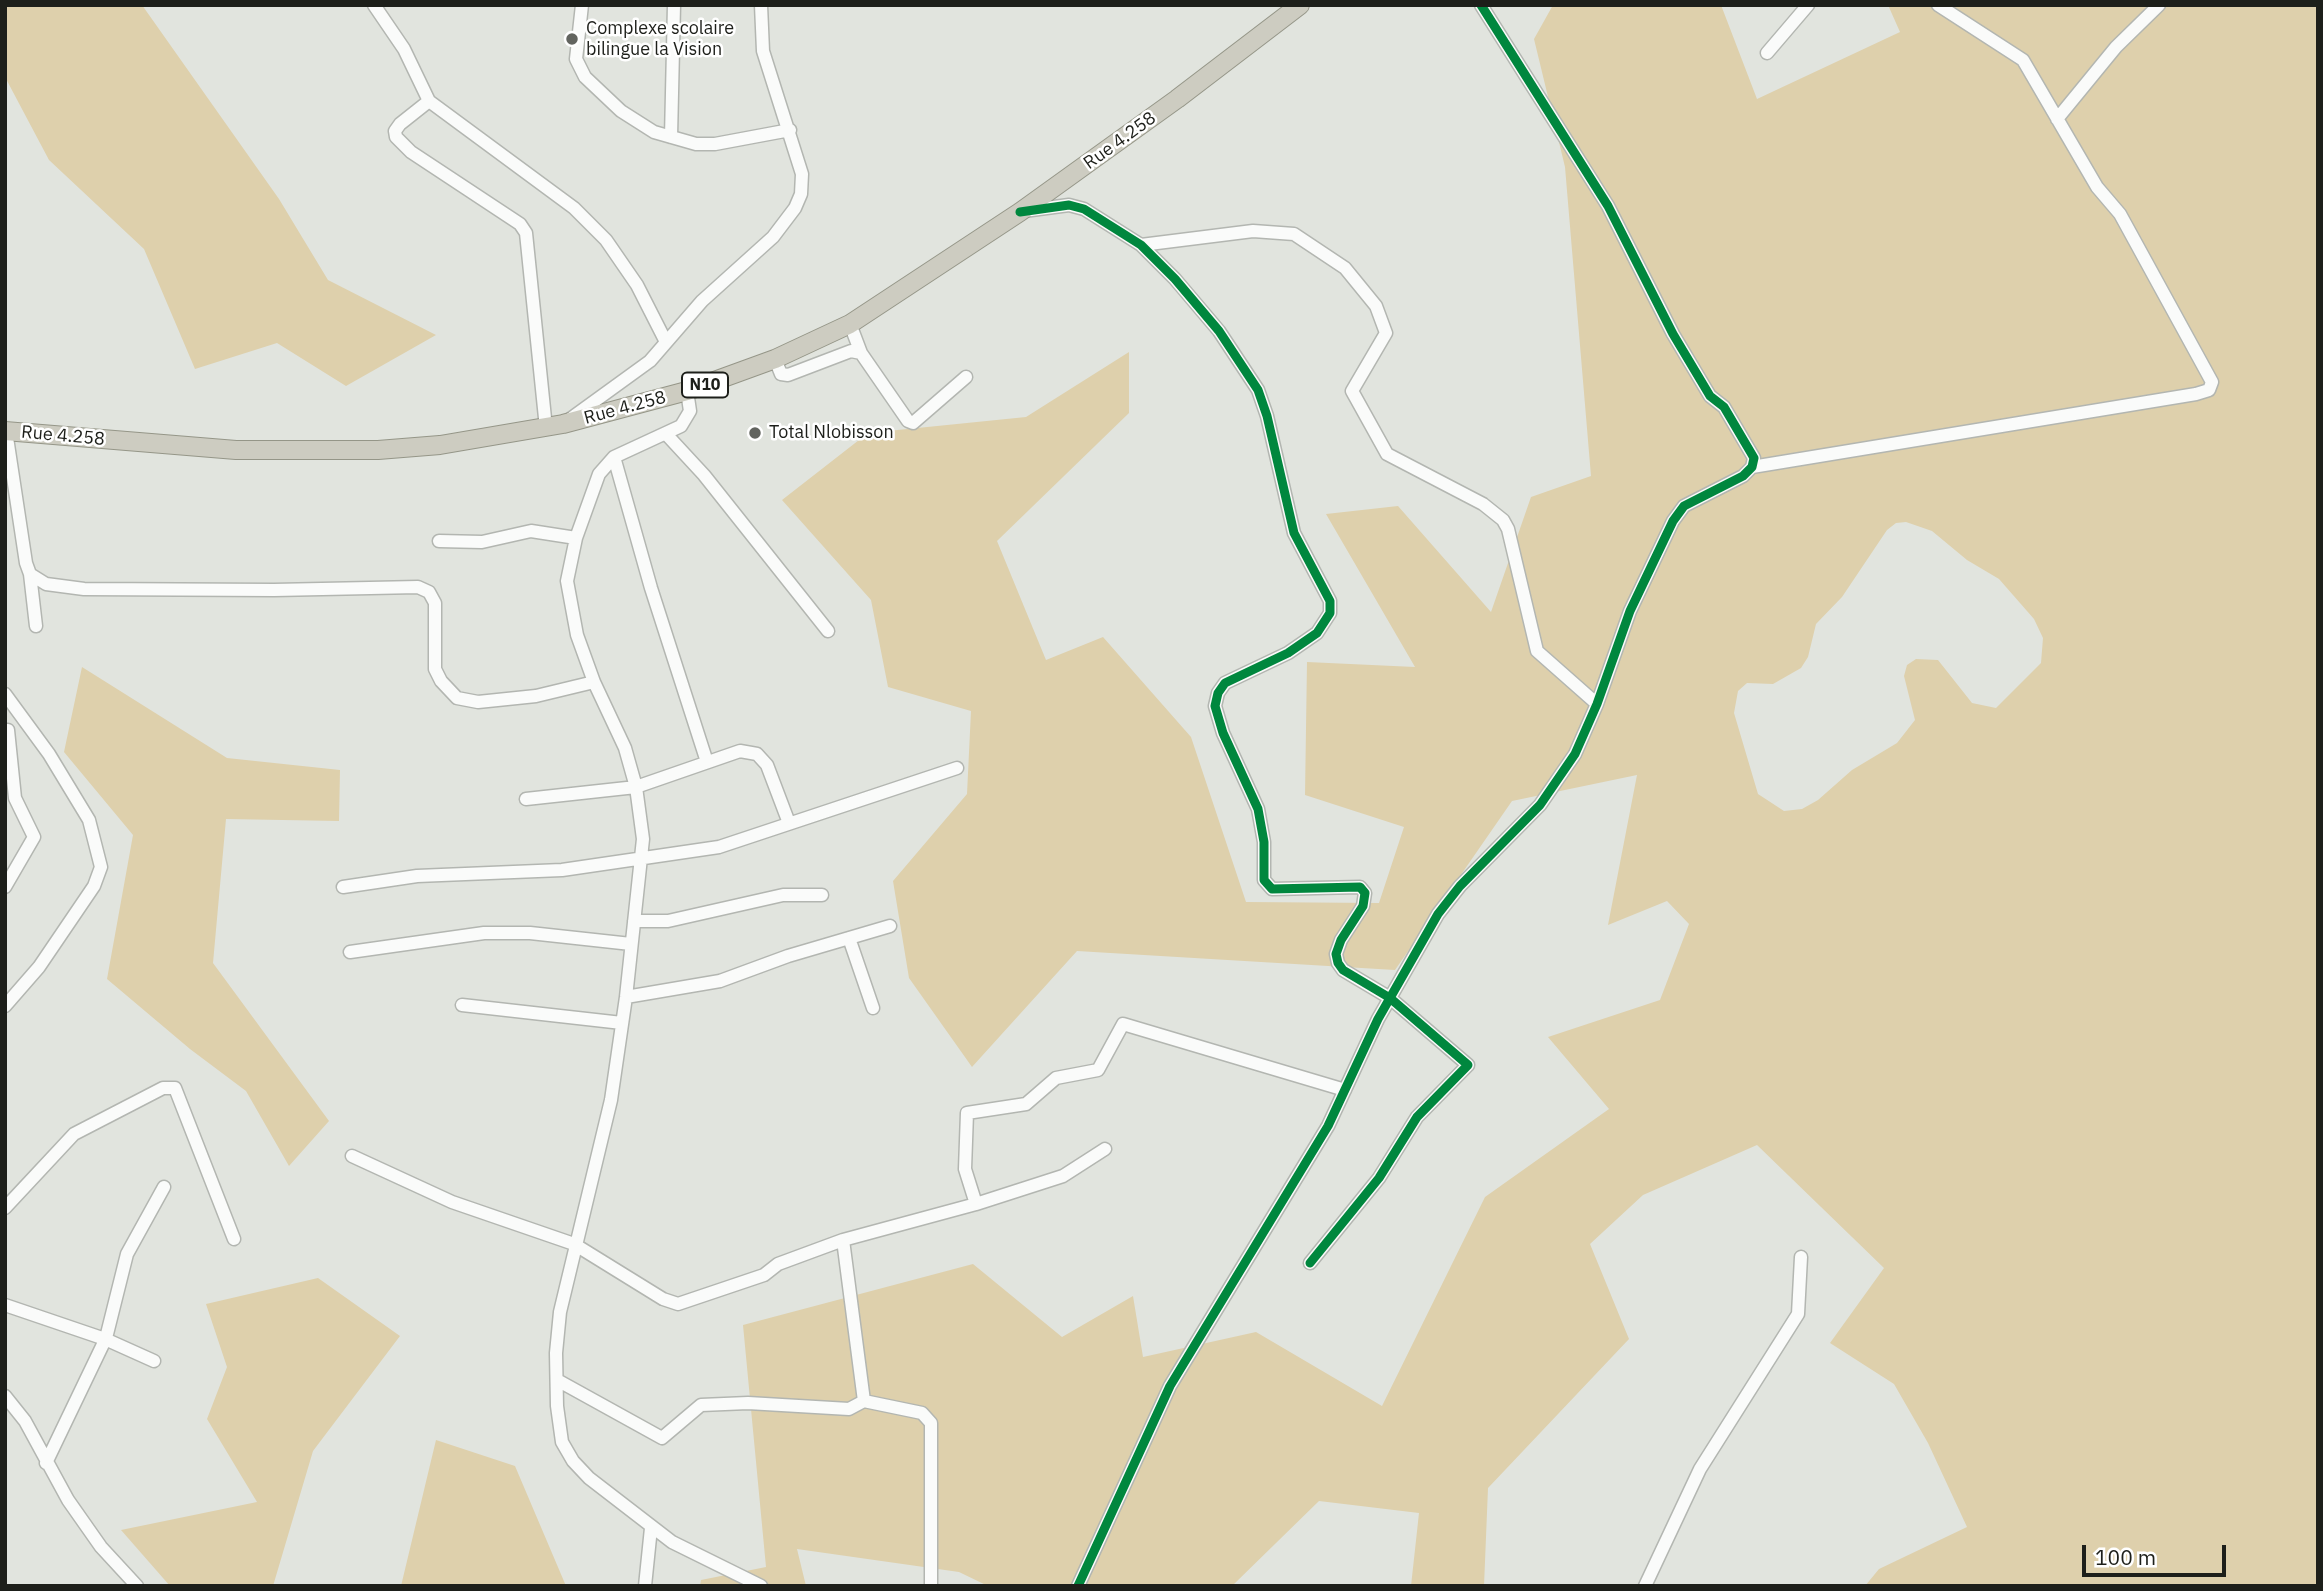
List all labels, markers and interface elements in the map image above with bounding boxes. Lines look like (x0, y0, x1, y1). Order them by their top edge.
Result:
place label: Complexe scolaire bilingue la Vision (586, 18, 734, 60)
marker: Complexe scolaire bilingue la Vision (564, 31, 580, 47)
street label: Rue 4.258 (1080, 108, 1160, 174)
road number: N10 (682, 372, 728, 398)
street label: Rue 4.258 (582, 387, 668, 429)
street label: Rue 4.258 (20, 422, 106, 450)
place label: Total Nlobisson (769, 422, 894, 444)
marker: Total Nlobisson (747, 425, 763, 441)
scale bar (2085, 1532, 2228, 1576)
text: 100 m (2095, 1543, 2156, 1571)

